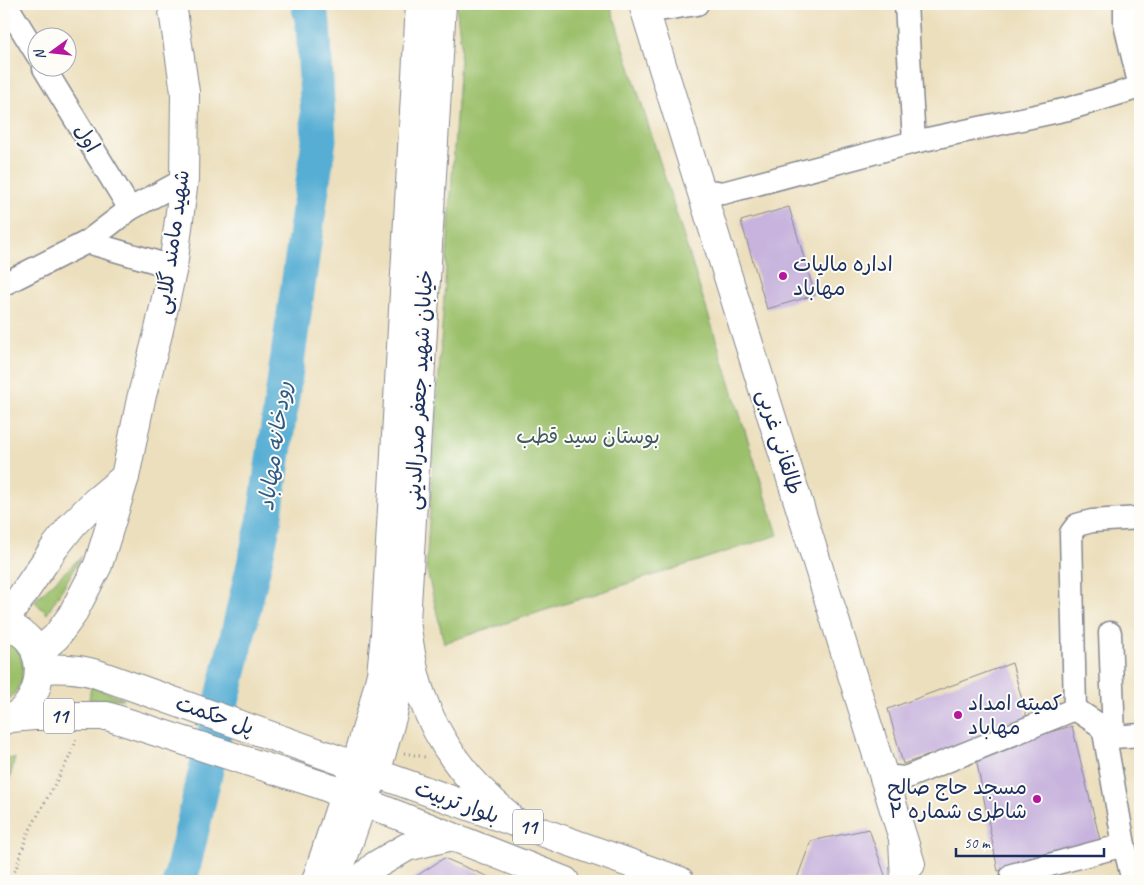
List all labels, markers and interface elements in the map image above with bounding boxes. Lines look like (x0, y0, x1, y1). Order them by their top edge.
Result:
north arrow (28, 28, 78, 78)
text: N (30, 47, 49, 62)
street label: اول (68, 119, 106, 157)
street label: شهید مامند گلابی (149, 168, 196, 316)
place label: اداره مالیات مهاباد (793, 251, 893, 301)
street label: خیابان شهید جعفر صدرالدینی (400, 269, 439, 511)
marker: اداره مالیات مهاباد (777, 270, 789, 282)
water label: رودخانه مهاباد (252, 380, 298, 512)
street label: طالقانی غربی (751, 386, 808, 498)
park label: بوستان سید قطب (516, 423, 660, 449)
street label: پل حکمت (172, 689, 258, 741)
place label: کمیته امداد مهاباد (968, 690, 1062, 740)
road number: 11 (44, 698, 74, 734)
marker: کمیته امداد مهاباد (952, 709, 964, 721)
place label: مسجد حاج صالح شاطری شماره ۲ (887, 774, 1027, 824)
street label: بلوار تربیت (411, 775, 503, 829)
marker: مسجد حاج صالح شاطری شماره ۲ (1031, 793, 1043, 805)
road number: 11 (513, 810, 543, 844)
scale bar (956, 825, 1104, 857)
text: 50 m (964, 834, 991, 853)

